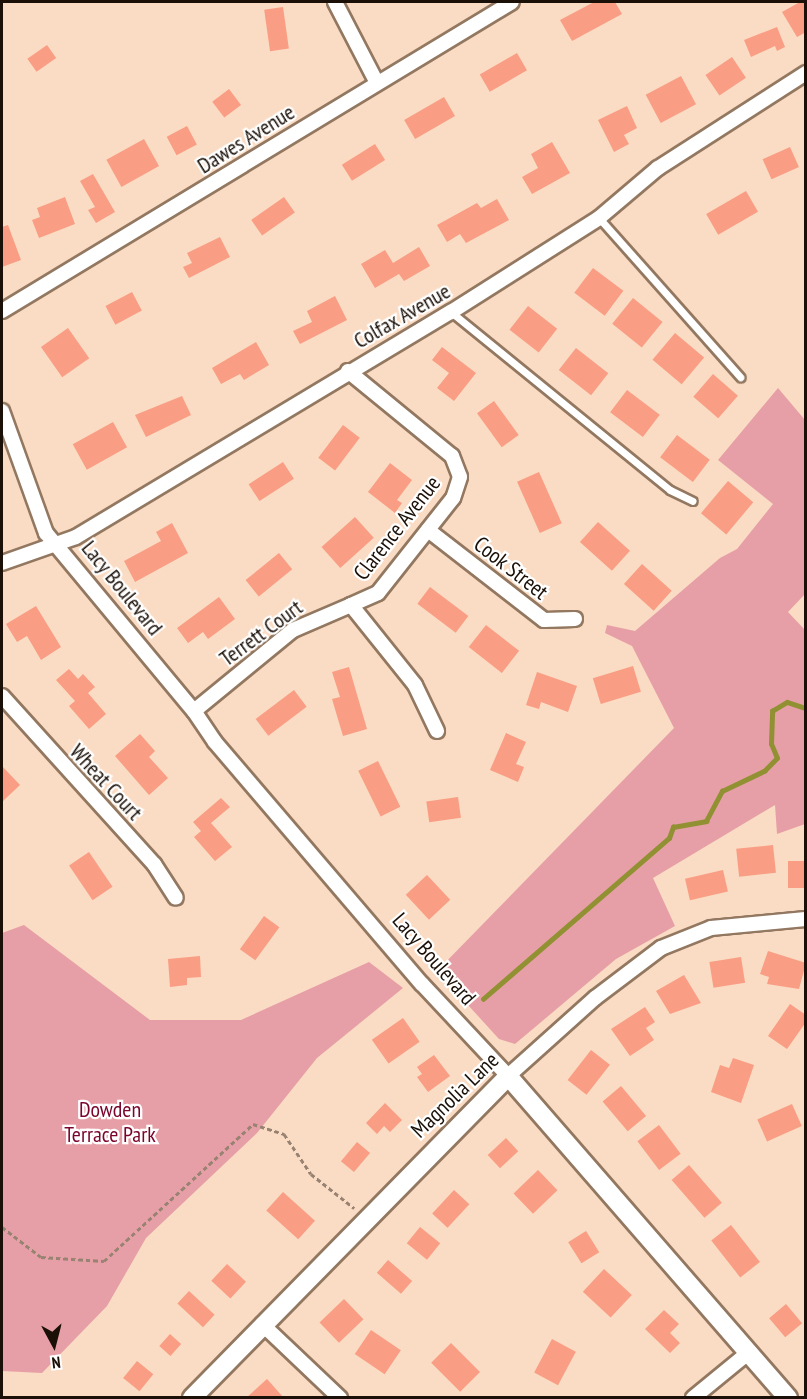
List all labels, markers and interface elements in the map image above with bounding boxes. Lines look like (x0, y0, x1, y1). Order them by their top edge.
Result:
street label: Dawes Avenue (192, 99, 300, 179)
street label: Colfax Avenue (349, 278, 455, 354)
street label: Clarence Avenue (348, 470, 446, 586)
street label: Cook Street (469, 531, 553, 605)
street label: Lacy Boulevard (76, 535, 168, 641)
street label: Terrett Court (215, 594, 307, 672)
street label: Wheat Court (64, 739, 148, 825)
street label: Lacy Boulevard (387, 907, 481, 1011)
street label: Magnolia Lane (406, 1047, 504, 1143)
park label: Dowden Terrace Park (64, 1096, 156, 1148)
north arrow (24, 1315, 84, 1375)
text: N (51, 1352, 62, 1373)

